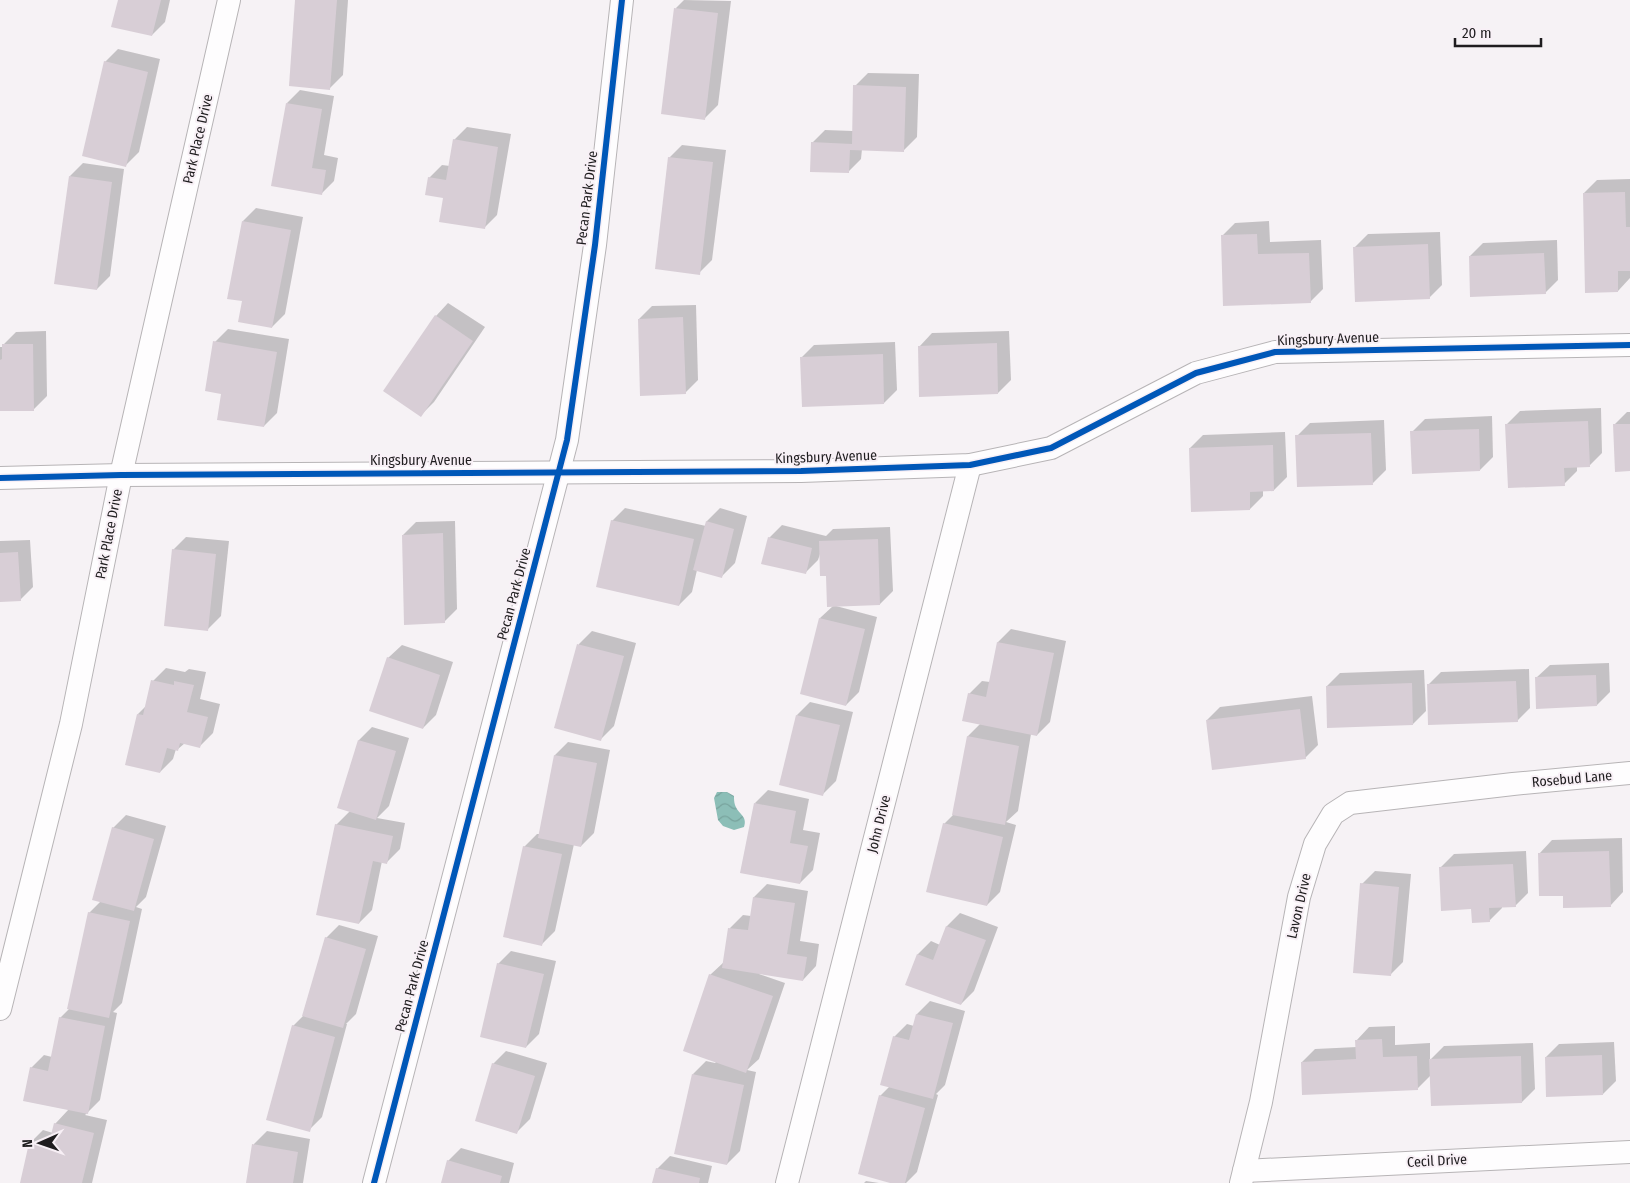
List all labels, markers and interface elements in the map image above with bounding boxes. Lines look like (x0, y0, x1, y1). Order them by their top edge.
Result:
scale bar (1455, 15, 1541, 47)
text: 20 m (1462, 24, 1492, 42)
street label: Park Place Drive (179, 92, 217, 185)
street label: Pecan Park Drive (573, 150, 601, 246)
street label: Kingsbury Avenue (1277, 329, 1379, 349)
street label: Kingsbury Avenue (775, 447, 877, 467)
street label: Kingsbury Avenue (370, 452, 472, 469)
street label: Park Place Drive (92, 487, 126, 580)
street label: Pecan Park Drive (493, 546, 535, 642)
street label: Rosebud Lane (1531, 767, 1613, 791)
street label: John Drive (864, 793, 894, 855)
street label: Lavon Drive (1283, 872, 1315, 940)
street label: Pecan Park Drive (391, 938, 433, 1034)
north arrow (15, 1118, 65, 1168)
text: N (19, 1139, 36, 1148)
street label: Cecil Drive (1407, 1151, 1467, 1171)

